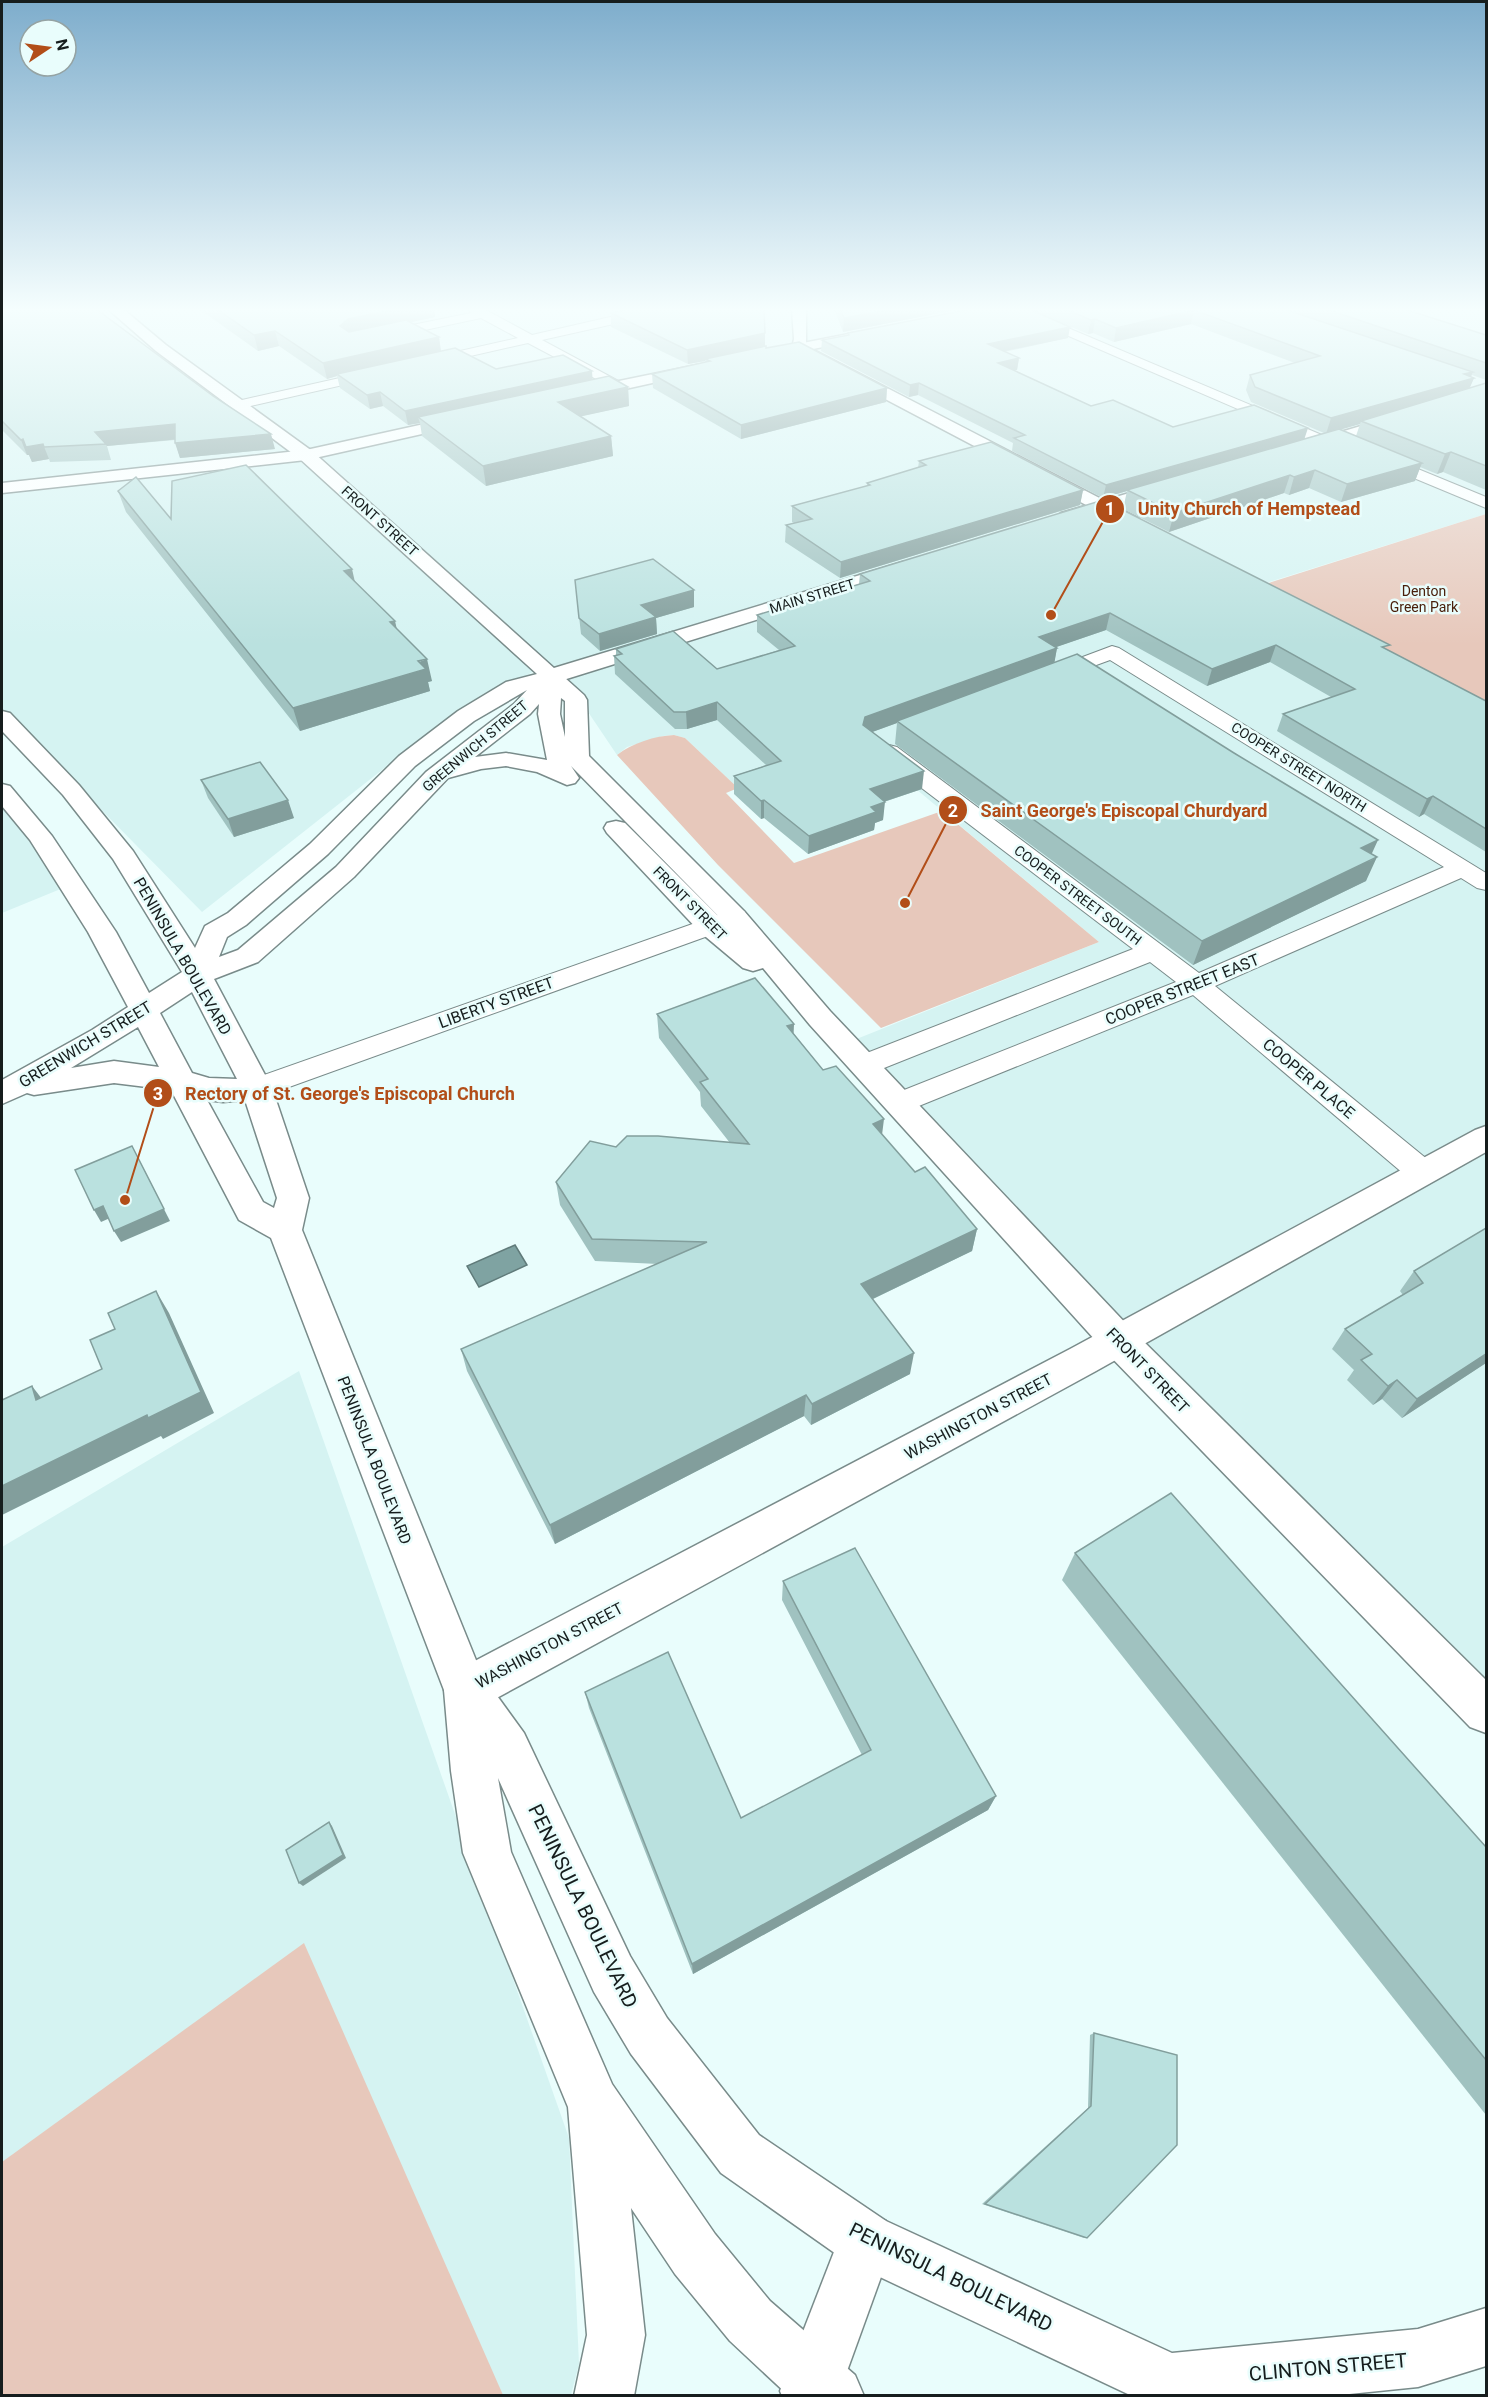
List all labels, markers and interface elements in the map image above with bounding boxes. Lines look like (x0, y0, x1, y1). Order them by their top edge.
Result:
north arrow (18, 18, 78, 78)
text: N (52, 37, 73, 52)
street label: FRONT STREET (339, 483, 422, 560)
callout: Unity Church of Hempstead (1095, 491, 1372, 527)
text: 1 (1105, 498, 1115, 519)
text: Unity Church of Hempstead (1138, 498, 1360, 519)
street label: MAIN STREET (767, 575, 857, 617)
park label: Denton Green Park (1390, 583, 1459, 615)
street label: GREENWICH STREET (419, 697, 531, 795)
street label: COOPER STREET NORTH (1229, 719, 1369, 815)
callout: Saint George's Episcopal Churdyard (938, 792, 1279, 828)
text: 2 (948, 800, 958, 821)
text: Saint George's Episcopal Churdyard (981, 800, 1267, 821)
street label: COOPER STREET SOUTH (1011, 842, 1145, 948)
street label: FRONT STREET (650, 863, 730, 943)
street label: PENINSULA BOULEVARD (130, 874, 236, 1038)
street label: COOPER STREET EAST (1102, 950, 1262, 1029)
street label: LIBERTY STREET (436, 973, 557, 1032)
street label: GREENWICH STREET (15, 997, 155, 1092)
street label: COOPER PLACE (1259, 1034, 1359, 1122)
callout: Rectory of St. George's Episcopal Church (143, 1075, 527, 1111)
text: 3 (153, 1083, 163, 1104)
text: Rectory of St. George's Episcopal Church (185, 1083, 515, 1104)
street label: FRONT STREET (1102, 1324, 1193, 1417)
street label: WASHINGTON STREET (901, 1369, 1056, 1463)
street label: PENINSULA BOULEVARD (334, 1373, 415, 1547)
street label: WASHINGTON STREET (472, 1598, 627, 1692)
street label: PENINSULA BOULEVARD (523, 1800, 643, 2012)
street label: PENINSULA BOULEVARD (845, 2217, 1057, 2337)
street label: CLINTON STREET (1248, 2348, 1408, 2386)

